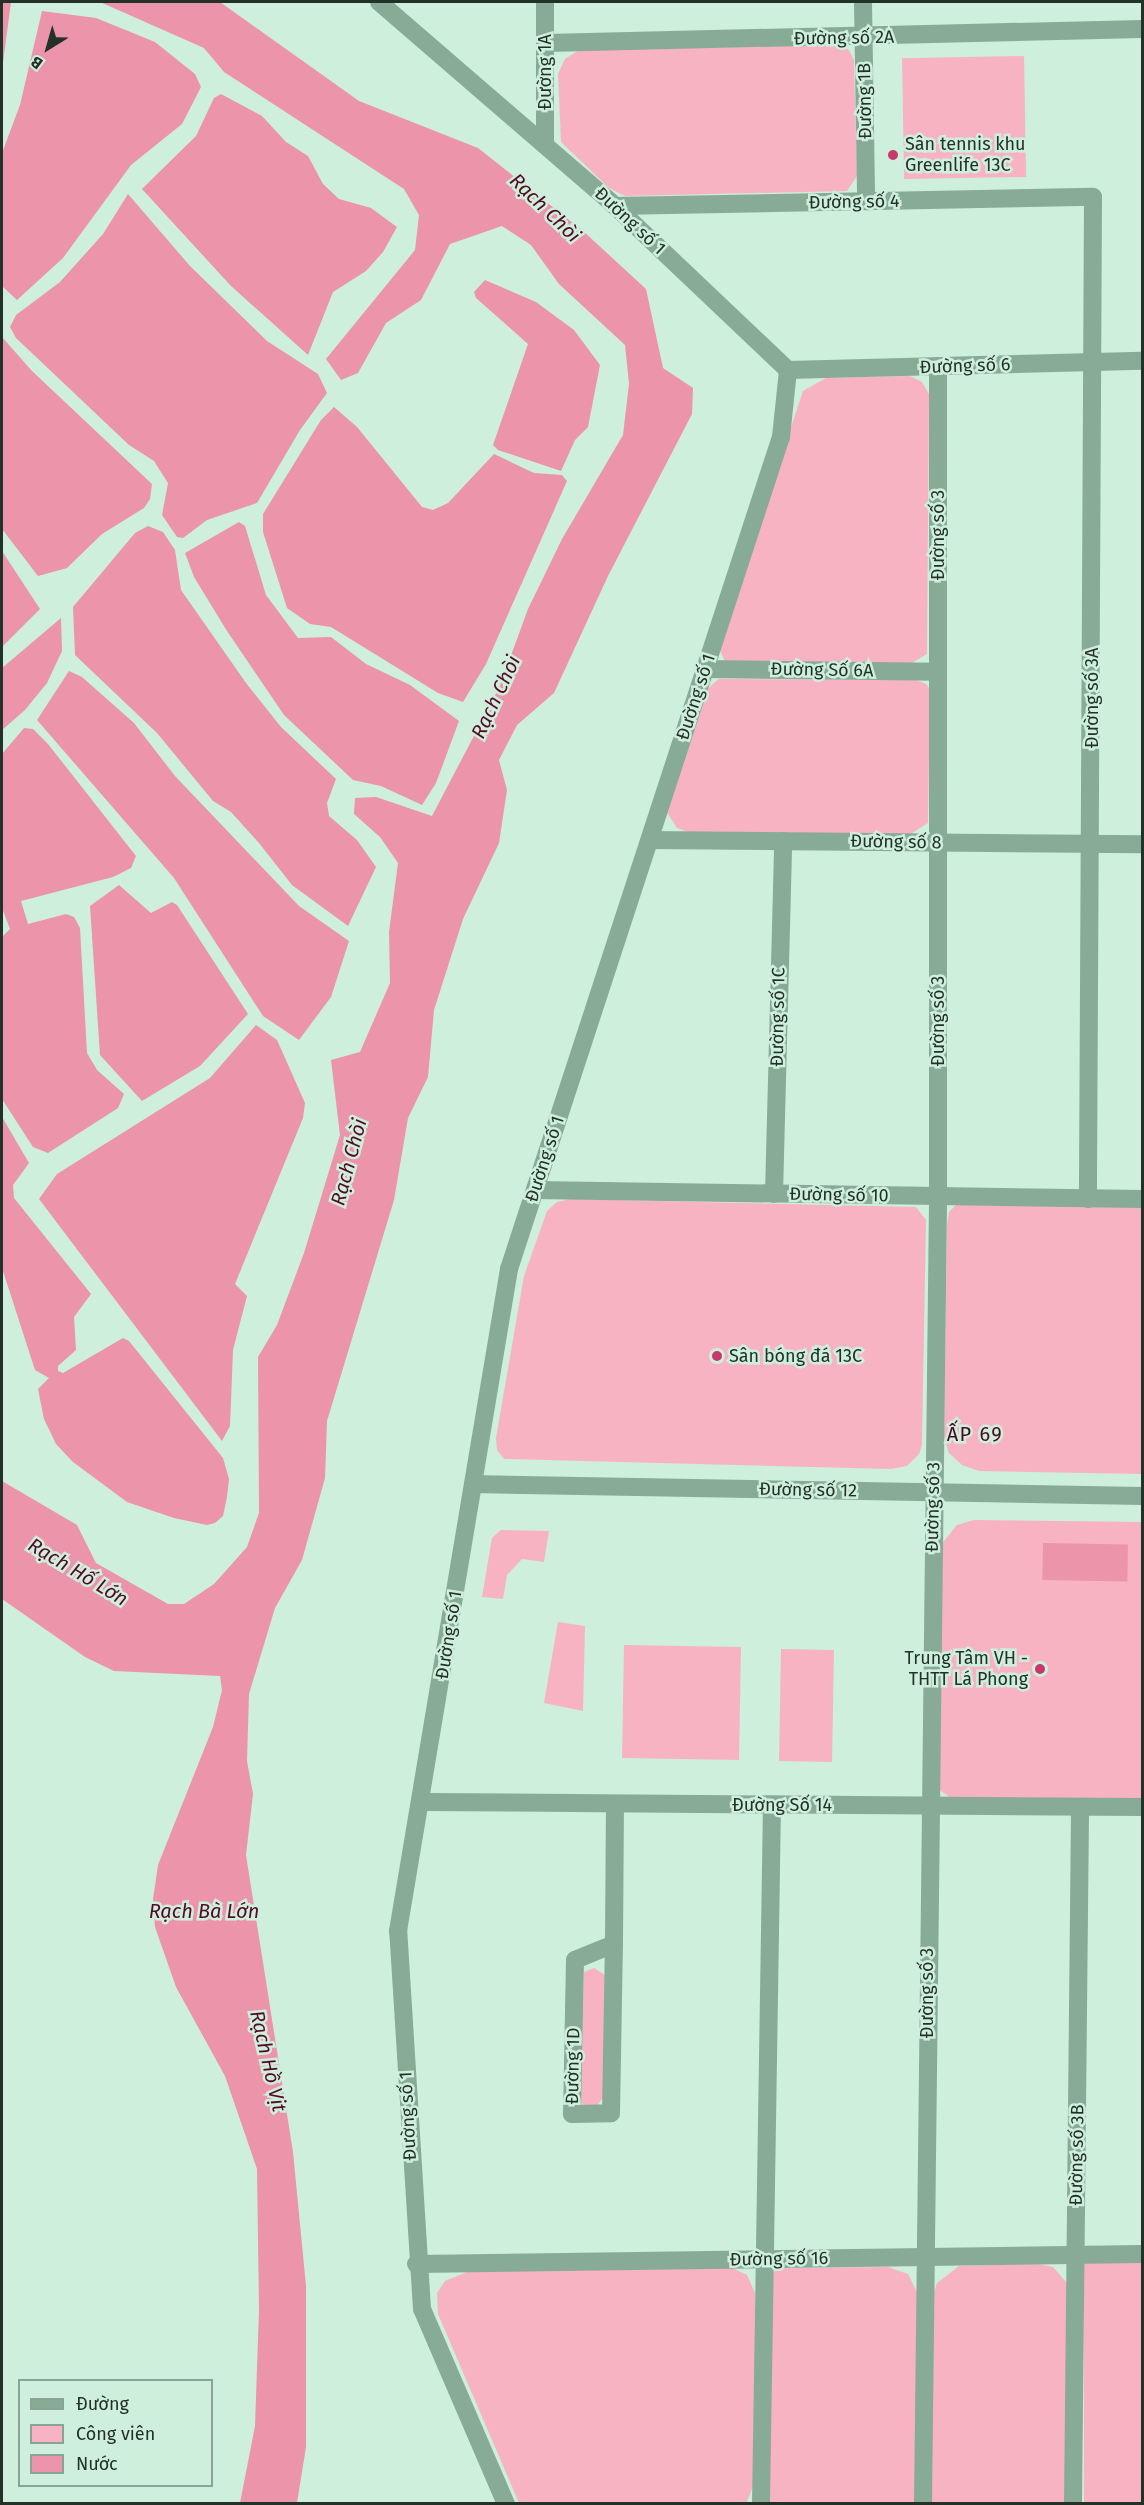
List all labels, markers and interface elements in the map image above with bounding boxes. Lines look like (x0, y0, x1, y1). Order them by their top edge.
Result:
north arrow (18, 18, 78, 78)
street label: Đường số 2A (794, 26, 894, 50)
street label: Đường 1A (534, 34, 556, 110)
text: B (27, 52, 47, 73)
street label: Đường 1B (854, 63, 876, 139)
place label: Sân tennis khu Greenlife 13C (905, 134, 1026, 176)
marker: Sân tennis khu Greenlife 13C (886, 148, 900, 162)
water label: Rạch Chòi (505, 168, 585, 248)
street label: Đường số 1 (590, 183, 670, 259)
street label: Đường số 4 (808, 190, 900, 214)
street label: Đường số 6 (919, 354, 1011, 378)
street label: Đường số 3 (927, 490, 949, 580)
street label: Đường số 3A (1081, 648, 1103, 748)
street label: Đường số 1 (672, 651, 720, 743)
water label: Rạch Chòi (466, 652, 526, 742)
street label: Đường Số 6A (770, 658, 874, 682)
street label: Đường số 8 (850, 830, 942, 854)
street label: Đường số 1C (766, 967, 790, 1067)
street label: Đường số 3 (927, 976, 949, 1066)
street label: Đường số 1 (521, 1113, 569, 1205)
water label: Rạch Chòi (326, 1116, 372, 1208)
street label: Đường số 10 (789, 1183, 889, 1207)
place label: Sân bóng đá 13C (729, 1345, 862, 1367)
marker: Sân bóng đá 13C (710, 1349, 724, 1363)
district label: ẤP 69 (947, 1422, 1003, 1446)
street label: Đường số 3 (921, 1462, 945, 1552)
street label: Đường số 12 (759, 1478, 857, 1502)
water label: Rạch Hố Lớn (24, 1533, 132, 1611)
street label: Đường số 1 (431, 1589, 467, 1681)
place label: Trung Tâm VH - THTT Lá Phong (904, 1648, 1028, 1690)
marker: Trung Tâm VH - THTT Lá Phong (1033, 1662, 1047, 1676)
street label: Đường Số 14 (732, 1794, 832, 1816)
water label: Rạch Bà Lớn (149, 1899, 259, 1923)
street label: Đường số 3 (916, 1948, 938, 2038)
water label: Rạch Hồ Vịt (245, 2008, 291, 2114)
street label: Đường 1D (562, 2027, 584, 2105)
street label: Đường số 1 (395, 2071, 421, 2161)
street label: Đường số 3B (1065, 2104, 1089, 2206)
street label: Đường số 16 (729, 2247, 829, 2271)
legend (18, 2379, 213, 2487)
text: Đường (76, 2393, 129, 2415)
text: Công viên (76, 2423, 155, 2445)
text: Nước (76, 2453, 118, 2475)

